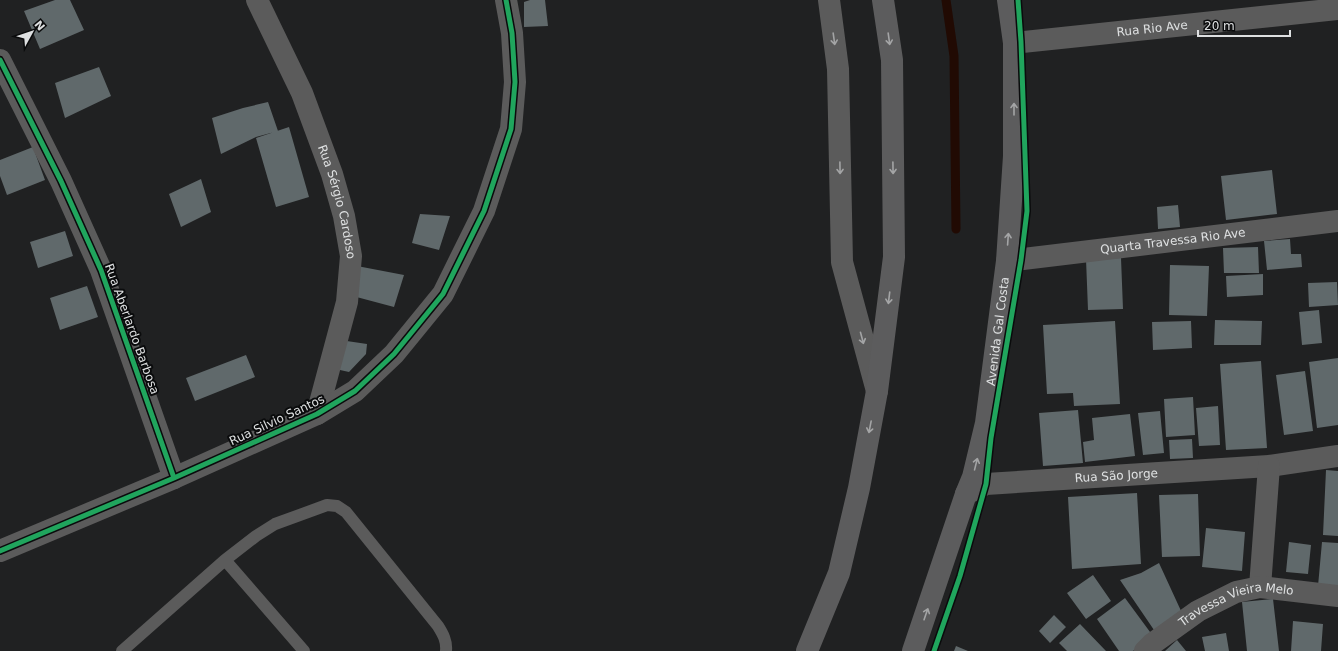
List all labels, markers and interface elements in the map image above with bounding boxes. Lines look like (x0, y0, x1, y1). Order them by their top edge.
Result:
north arrow (12, 12, 52, 52)
scale bar (1198, 12, 1290, 38)
text: N (31, 18, 47, 34)
street label: Rua Rio Ave (1116, 18, 1189, 39)
text: 20 m (1204, 19, 1235, 33)
one-way arrow (830, 32, 838, 45)
one-way arrow (885, 32, 893, 45)
one-way arrow (1010, 103, 1018, 116)
street label: Rua Sérgio Cardoso (315, 143, 358, 260)
one-way arrow (836, 161, 844, 174)
one-way arrow (889, 161, 897, 174)
street label: Quarta Travessa Rio Ave (1099, 225, 1246, 257)
one-way arrow (1005, 233, 1012, 246)
street label: Rua Aberlardo Barbosa (102, 262, 162, 396)
street label: Avenida Gal Costa (984, 276, 1012, 387)
one-way arrow (885, 291, 893, 304)
one-way arrow (859, 331, 867, 344)
street label: Rua Silvio Santos (227, 392, 327, 448)
one-way arrow (866, 420, 874, 433)
one-way arrow (973, 458, 980, 471)
street label: Rua São Jorge (1074, 466, 1158, 485)
street label: Travessa Vieira Melo (1175, 580, 1294, 630)
one-way arrow (922, 609, 930, 621)

